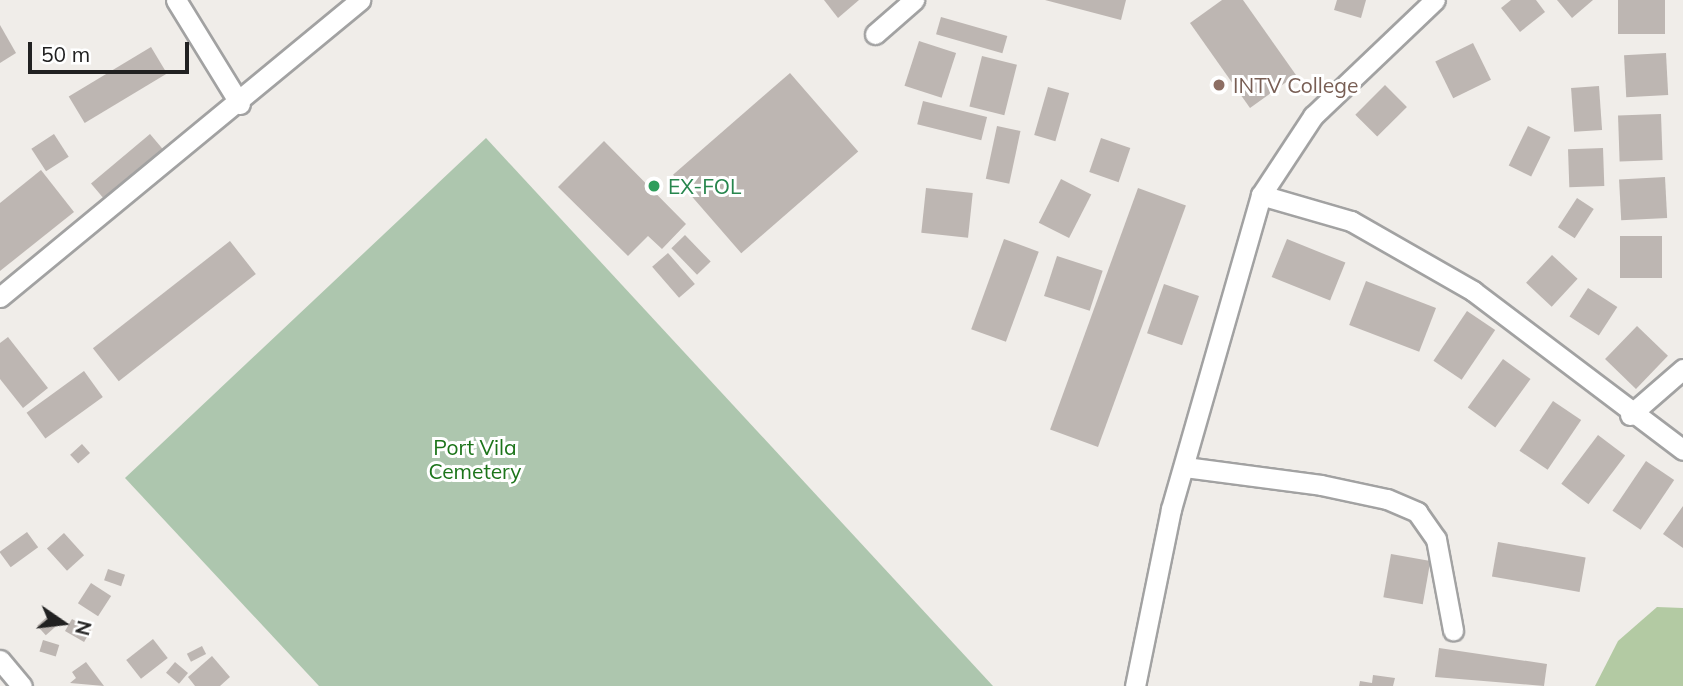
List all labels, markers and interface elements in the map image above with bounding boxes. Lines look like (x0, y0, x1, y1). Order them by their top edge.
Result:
scale bar (32, 28, 192, 72)
text: 50 m (41, 41, 90, 67)
place label: INTV College (1233, 72, 1358, 98)
marker: INTV College (1211, 77, 1227, 93)
place label: EX-FOL (668, 173, 741, 199)
marker: EX-FOL (646, 178, 662, 194)
park label: Port Vila Cemetery (429, 434, 521, 484)
north arrow (28, 588, 98, 658)
text: N (70, 618, 97, 638)

